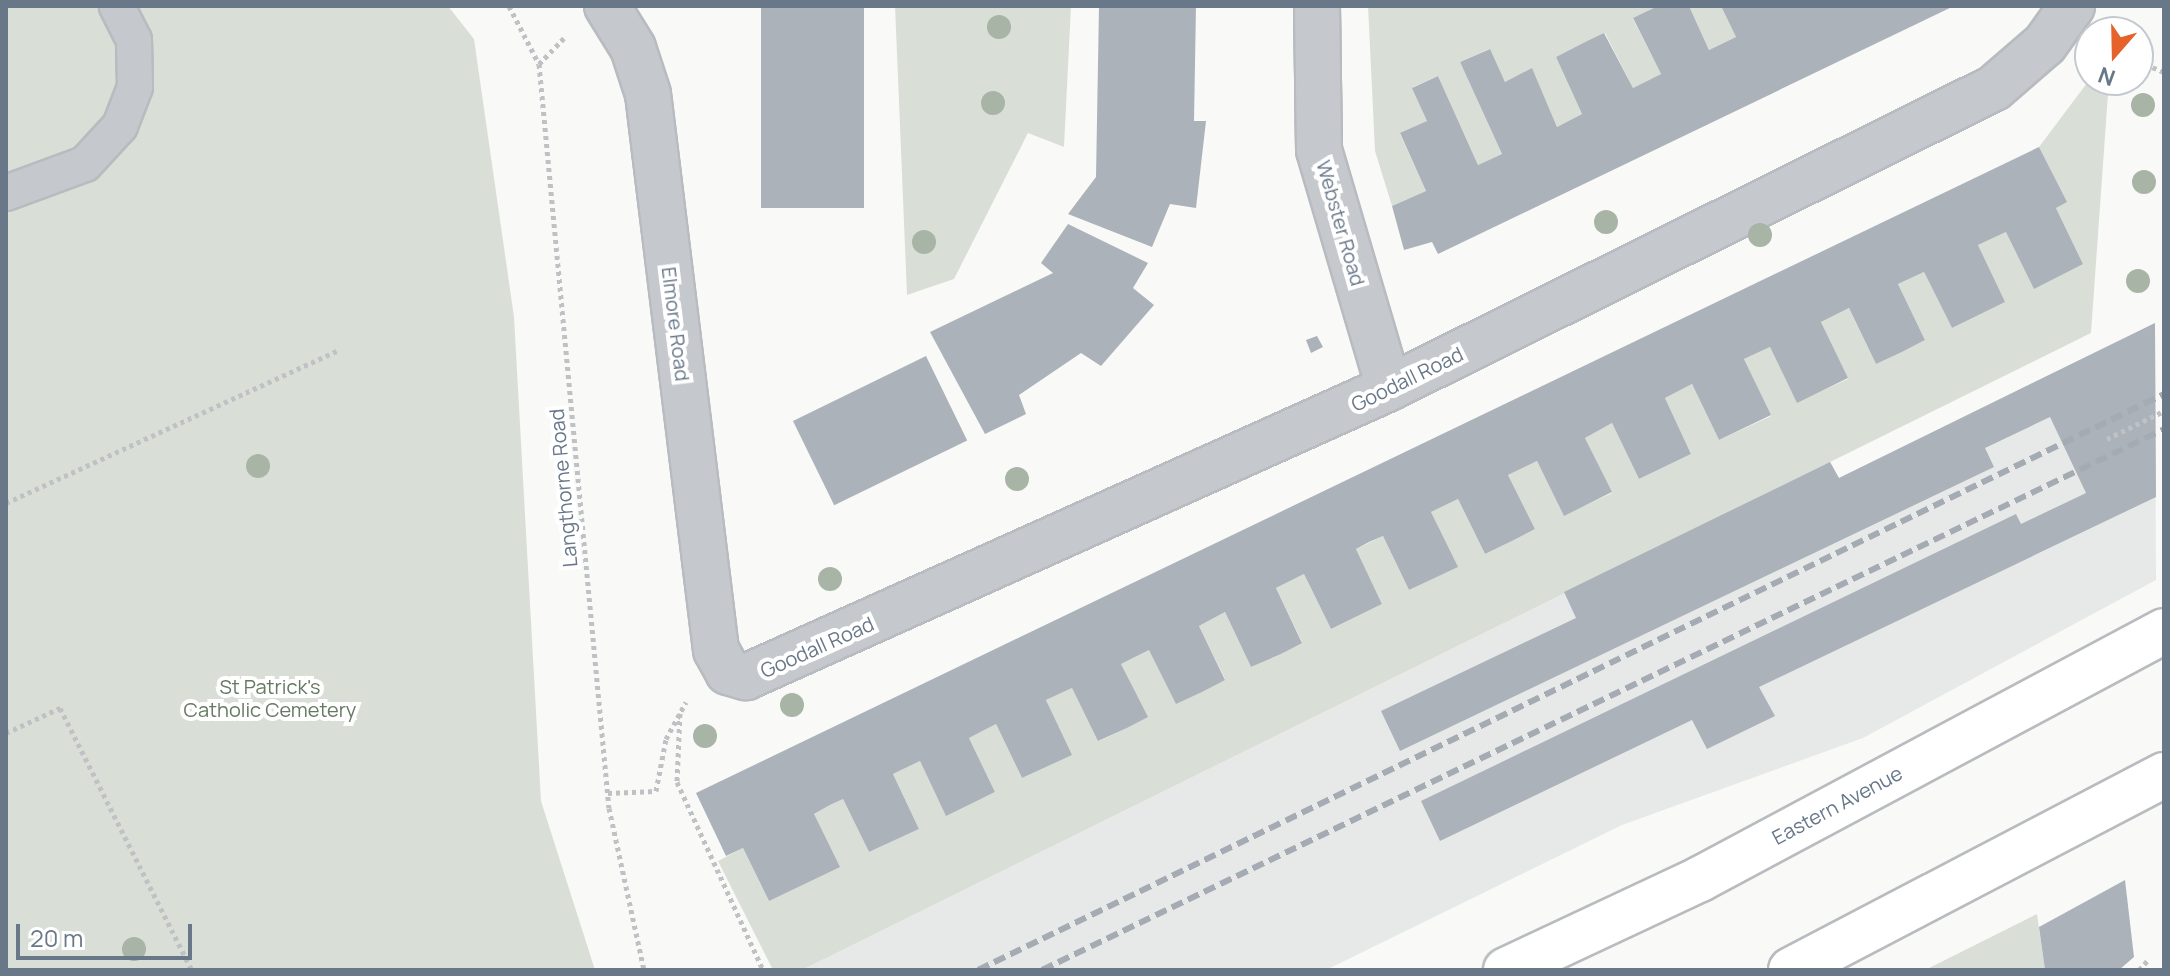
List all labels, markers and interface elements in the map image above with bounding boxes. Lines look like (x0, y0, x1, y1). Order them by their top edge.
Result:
north arrow (2074, 16, 2154, 96)
text: N (2094, 60, 2119, 93)
street label: Webster Road (1312, 158, 1370, 288)
street label: Elmore Road (657, 266, 695, 382)
street label: Goodall Road (1347, 342, 1467, 416)
street label: Langthorne Road (544, 408, 582, 568)
street label: Goodall Road (757, 611, 877, 683)
park label: St Patrick's Catholic Cemetery (184, 675, 356, 722)
street label: Eastern Avenue (1768, 761, 1906, 849)
scale bar (20, 908, 196, 958)
text: 20 m (30, 921, 83, 954)

